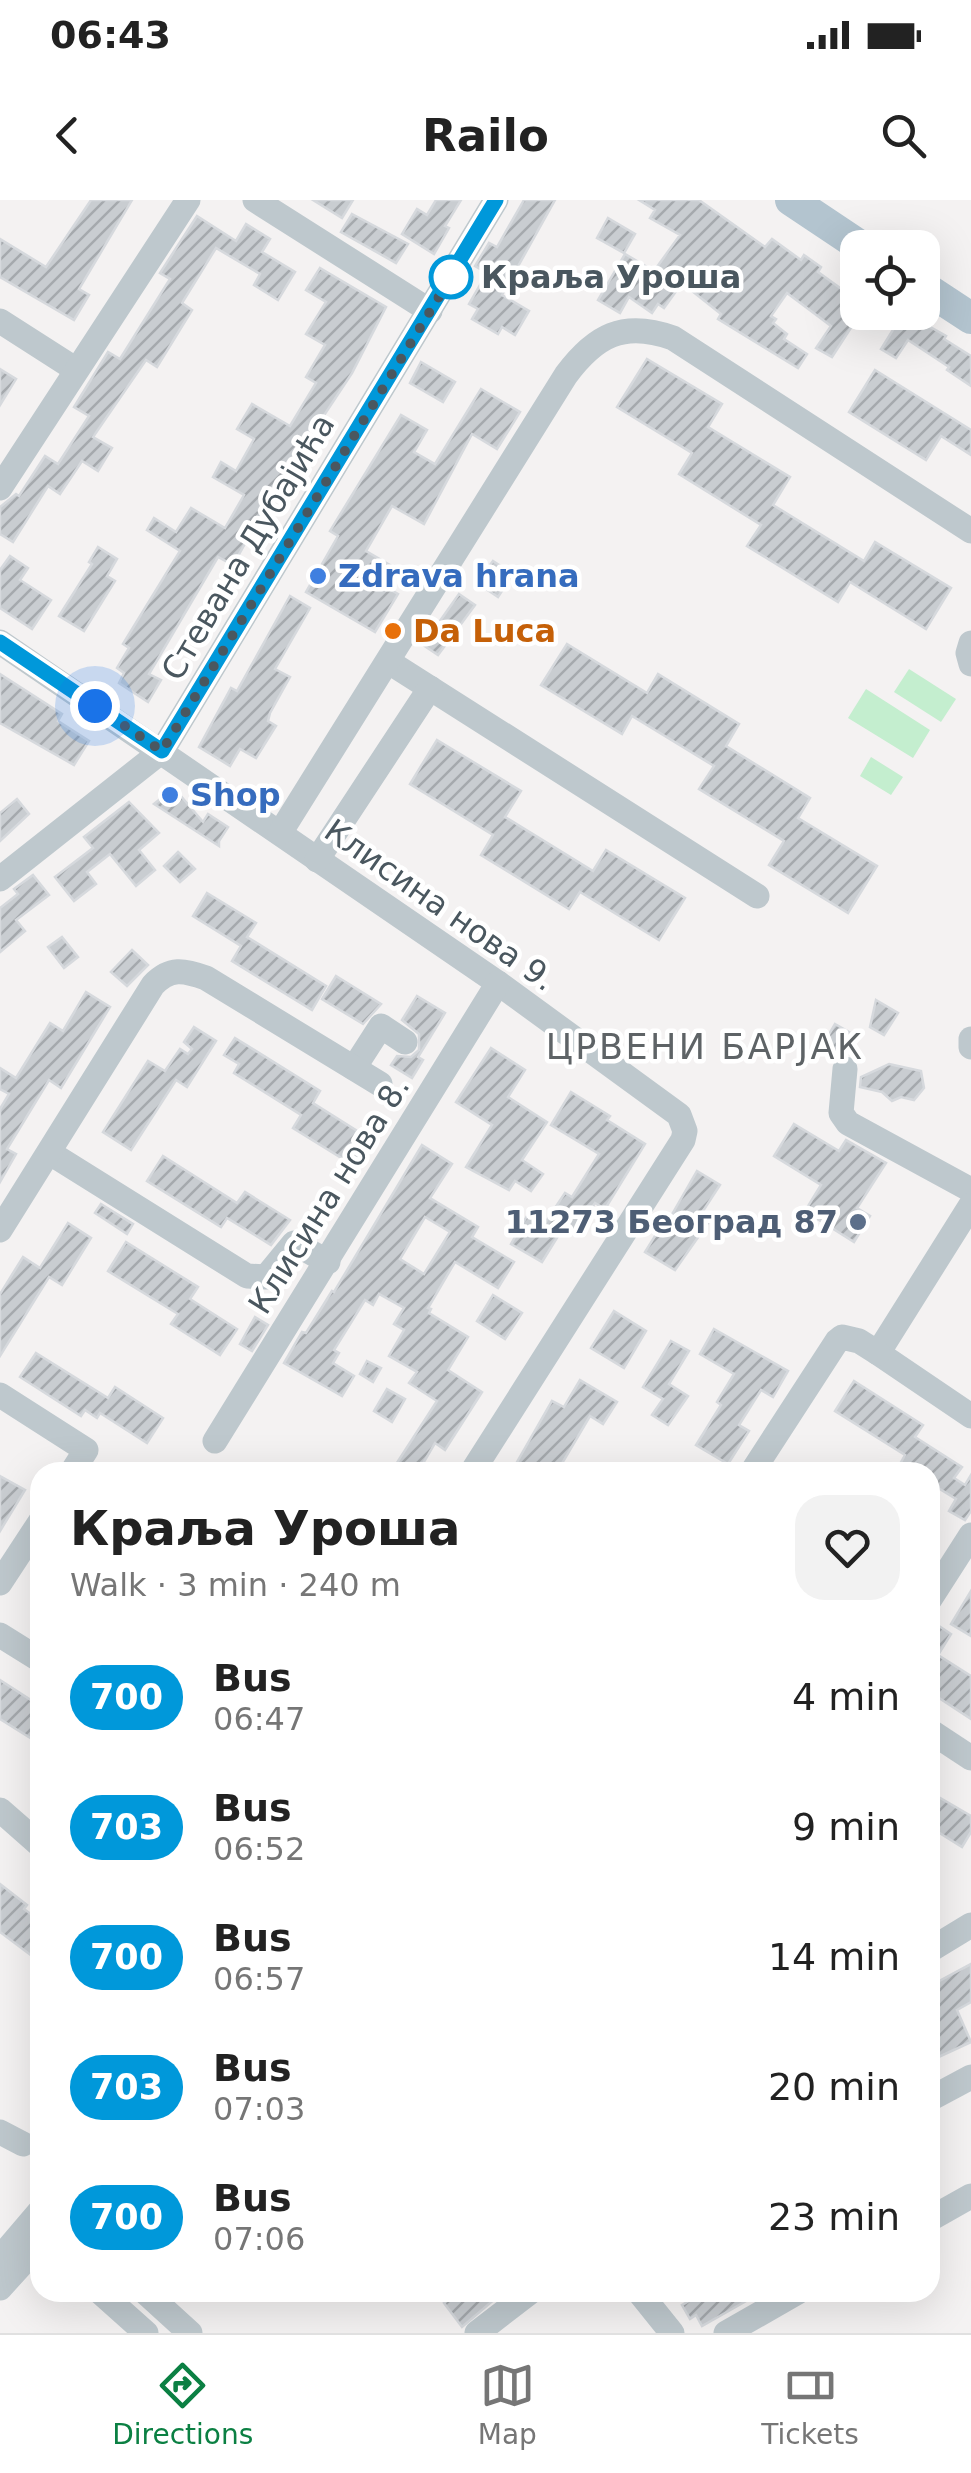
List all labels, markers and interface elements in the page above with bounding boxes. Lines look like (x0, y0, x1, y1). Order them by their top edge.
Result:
text: 06:43 (50, 13, 171, 57)
icon: back (40, 108, 95, 163)
icon: search (876, 108, 931, 163)
text: Railo (422, 109, 549, 162)
map controls (840, 230, 940, 330)
button: locate (840, 230, 940, 330)
marker: Краља Уроша (430, 256, 472, 298)
place label: Краља Уроша (481, 258, 741, 296)
street label: Стевана Дубајића (154, 407, 342, 687)
place label: Zdrava hrana (338, 557, 580, 595)
marker: Zdrava hrana (307, 565, 329, 587)
place label: Da Luca (413, 612, 556, 650)
marker: Da Luca (382, 620, 404, 642)
your location (70, 681, 120, 731)
place label: Shop (190, 776, 281, 814)
marker: Shop (159, 784, 181, 806)
street label: Клисина нова 9. (317, 811, 563, 999)
district label: ЦРВЕНИ БАРЈАК (546, 1027, 864, 1067)
street label: Клисина нова 8. (241, 1069, 417, 1321)
place label: 11273 Београд 87 (505, 1203, 838, 1241)
marker: 11273 Београд 87 (847, 1211, 869, 1233)
button: heart (795, 1495, 900, 1600)
text: Краља Уроша (70, 1500, 460, 1556)
text: Walk · 3 min · 240 m (70, 1566, 401, 1604)
text: Bus (213, 1656, 292, 1700)
text: 4 min (792, 1675, 900, 1719)
text: 700 (90, 1677, 163, 1717)
text: 06:47 (213, 1700, 305, 1738)
text: Bus (213, 1786, 292, 1830)
text: 9 min (792, 1805, 900, 1849)
text: 703 (90, 1807, 163, 1847)
text: 06:52 (213, 1830, 305, 1868)
text: Bus (213, 1916, 292, 1960)
text: 14 min (768, 1935, 900, 1979)
text: 700 (90, 1937, 163, 1977)
text: 06:57 (213, 1960, 305, 1998)
text: Bus (213, 2046, 292, 2090)
text: 20 min (768, 2065, 900, 2109)
text: 703 (90, 2067, 163, 2107)
text: 07:03 (213, 2090, 305, 2128)
text: Bus (213, 2176, 292, 2220)
text: 23 min (768, 2195, 900, 2239)
text: 700 (90, 2197, 163, 2237)
text: 07:06 (213, 2220, 305, 2258)
tab: Directions (112, 2358, 253, 2451)
tab: Map (478, 2358, 537, 2451)
tab: Tickets (761, 2358, 859, 2451)

